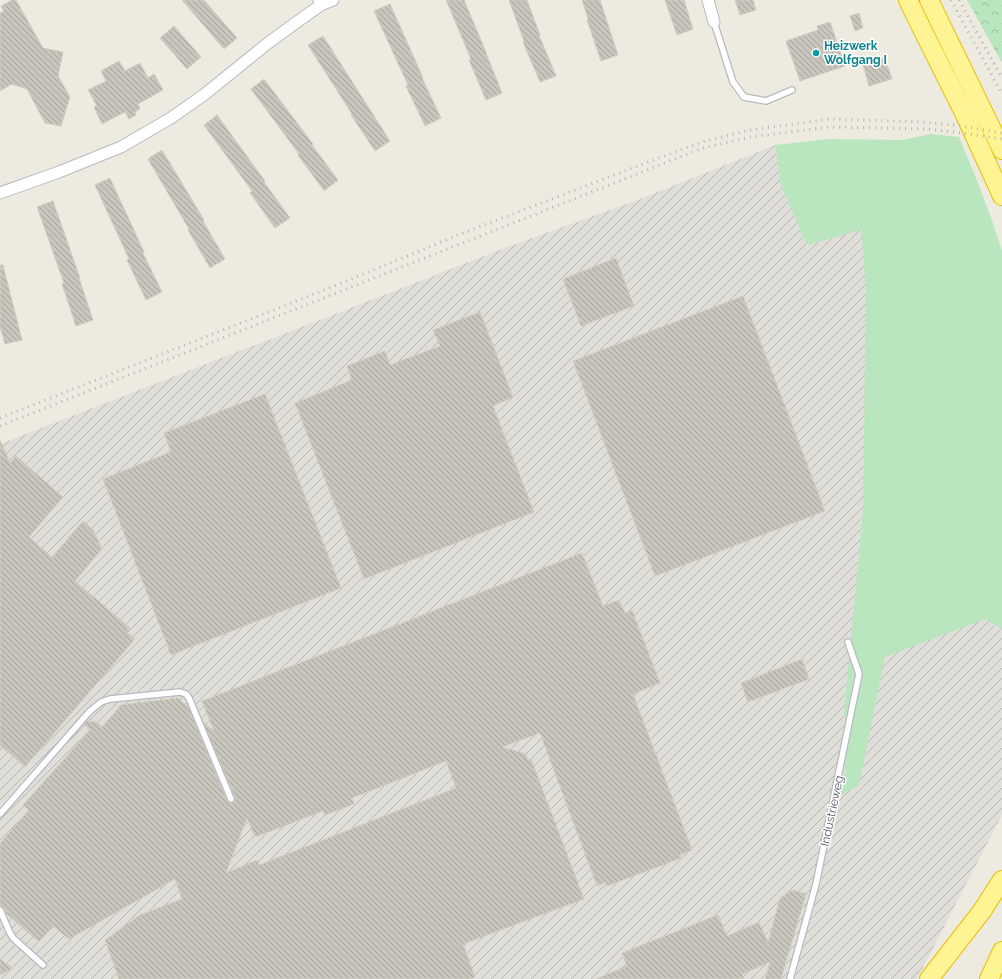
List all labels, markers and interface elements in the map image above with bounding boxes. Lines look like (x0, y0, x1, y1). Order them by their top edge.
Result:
place label: Heizwerk Wolfgang I (824, 39, 887, 67)
marker: Heizwerk Wolfgang I (811, 48, 821, 58)
street label: Industrieweg (818, 774, 846, 848)

